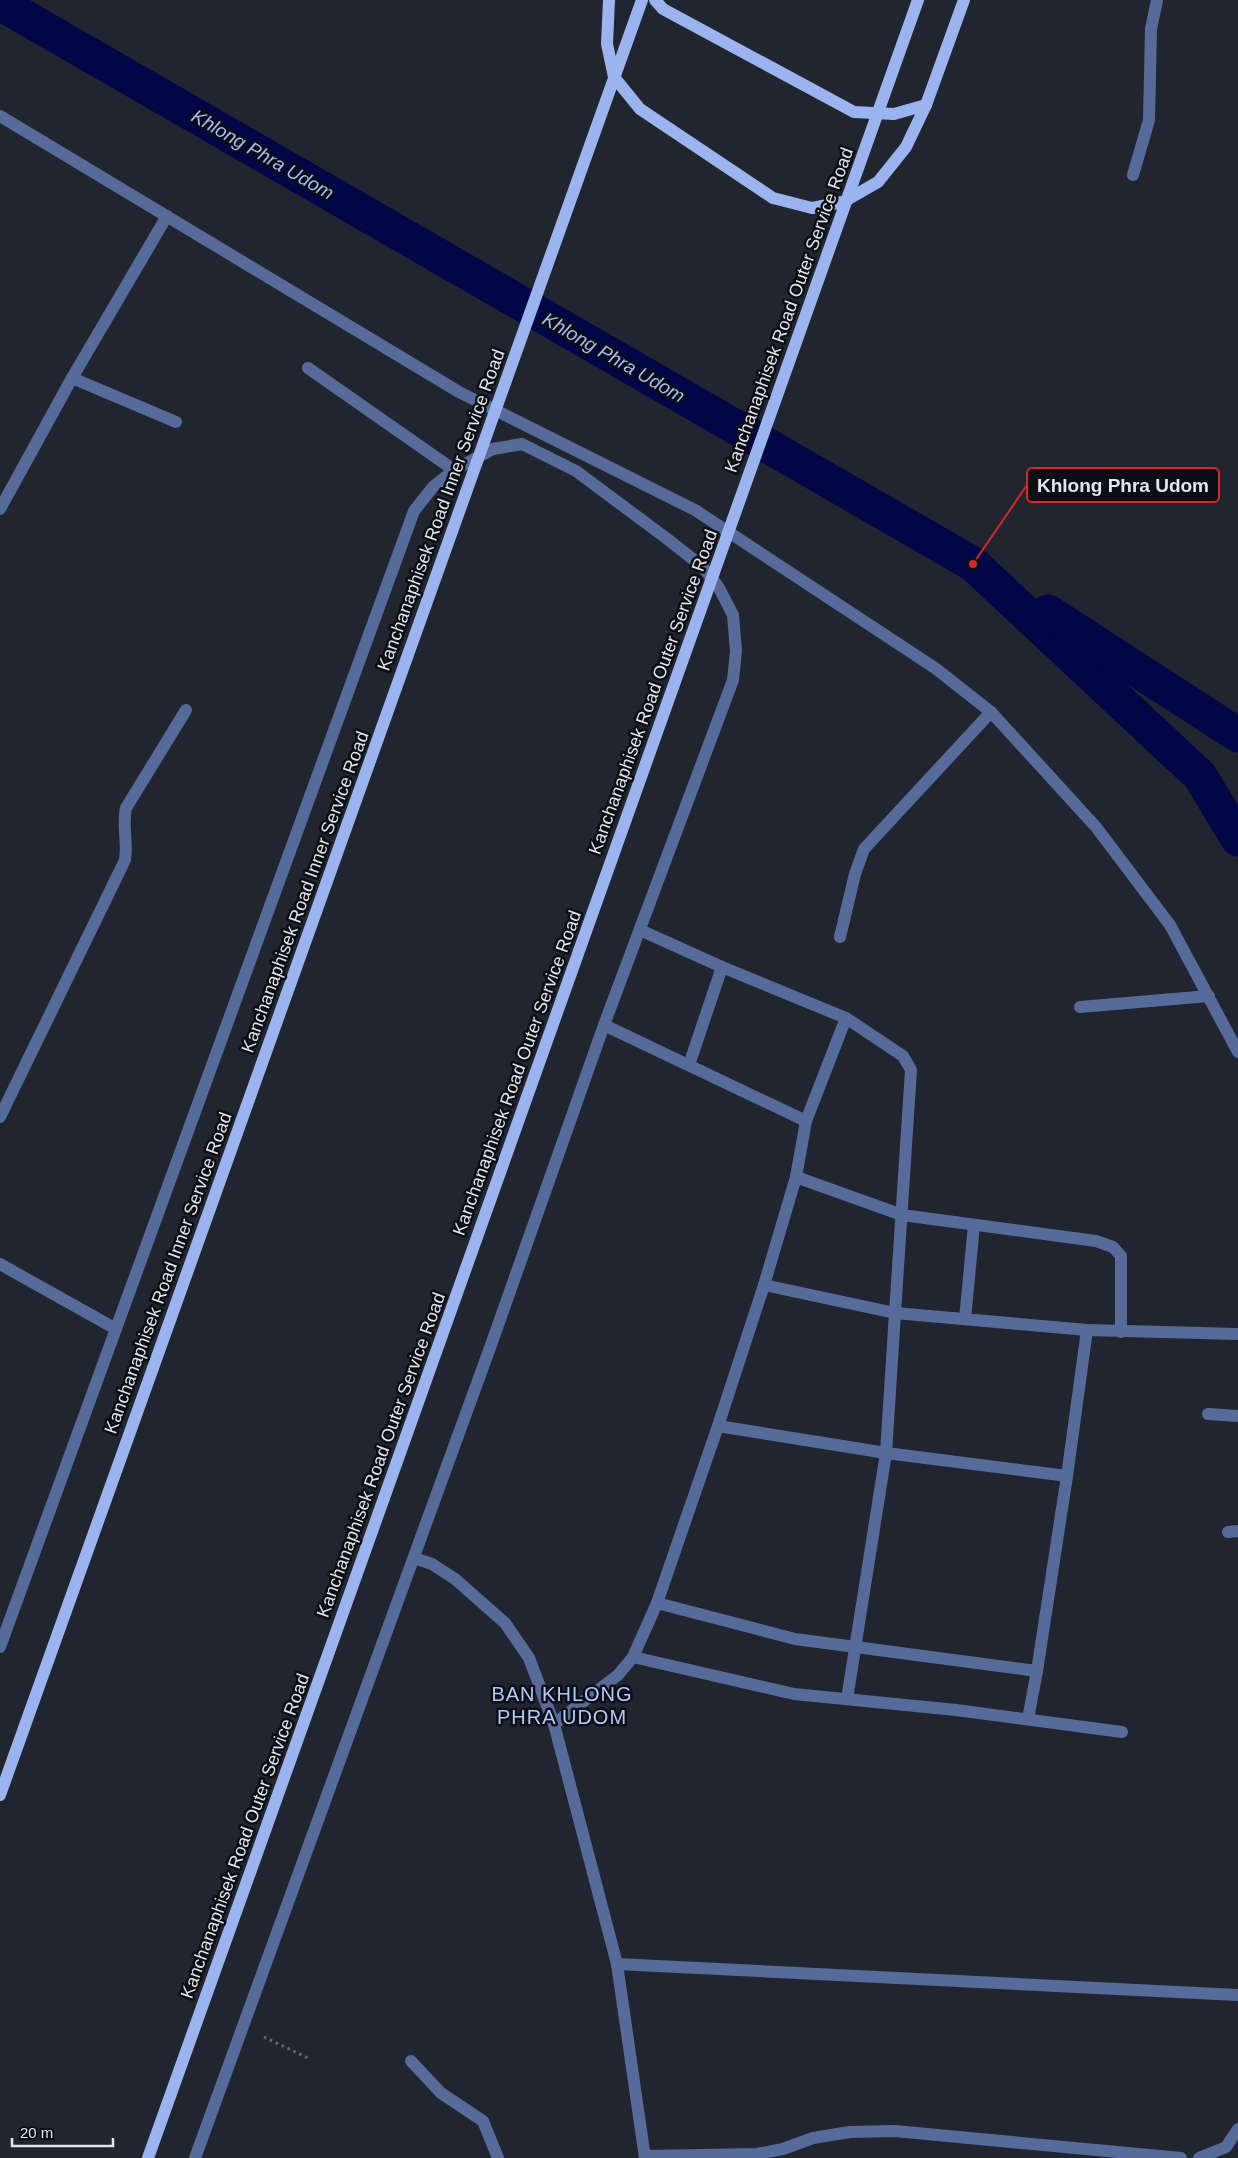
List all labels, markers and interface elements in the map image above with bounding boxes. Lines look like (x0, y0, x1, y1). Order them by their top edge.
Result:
water label: Khlong Phra Udom (188, 105, 338, 204)
street label: Kanchanaphisek Road Outer Service Road (721, 145, 857, 475)
water label: Khlong Phra Udom (539, 308, 689, 407)
street label: Kanchanaphisek Road Inner Service Road (373, 347, 509, 673)
callout: Khlong Phra Udom (1027, 468, 1219, 502)
text: Khlong Phra Udom (1037, 475, 1209, 496)
street label: Kanchanaphisek Road Outer Service Road (585, 527, 721, 857)
street label: Kanchanaphisek Road Inner Service Road (237, 729, 373, 1055)
street label: Kanchanaphisek Road Outer Service Road (449, 908, 585, 1238)
street label: Kanchanaphisek Road Inner Service Road (100, 1110, 236, 1436)
street label: Kanchanaphisek Road Outer Service Road (313, 1290, 449, 1620)
street label: Kanchanaphisek Road Outer Service Road (177, 1671, 313, 2001)
district label: BAN KHLONG PHRA UDOM (491, 1683, 633, 1728)
scale bar (12, 2116, 114, 2148)
text: 20 m (20, 2124, 53, 2141)

